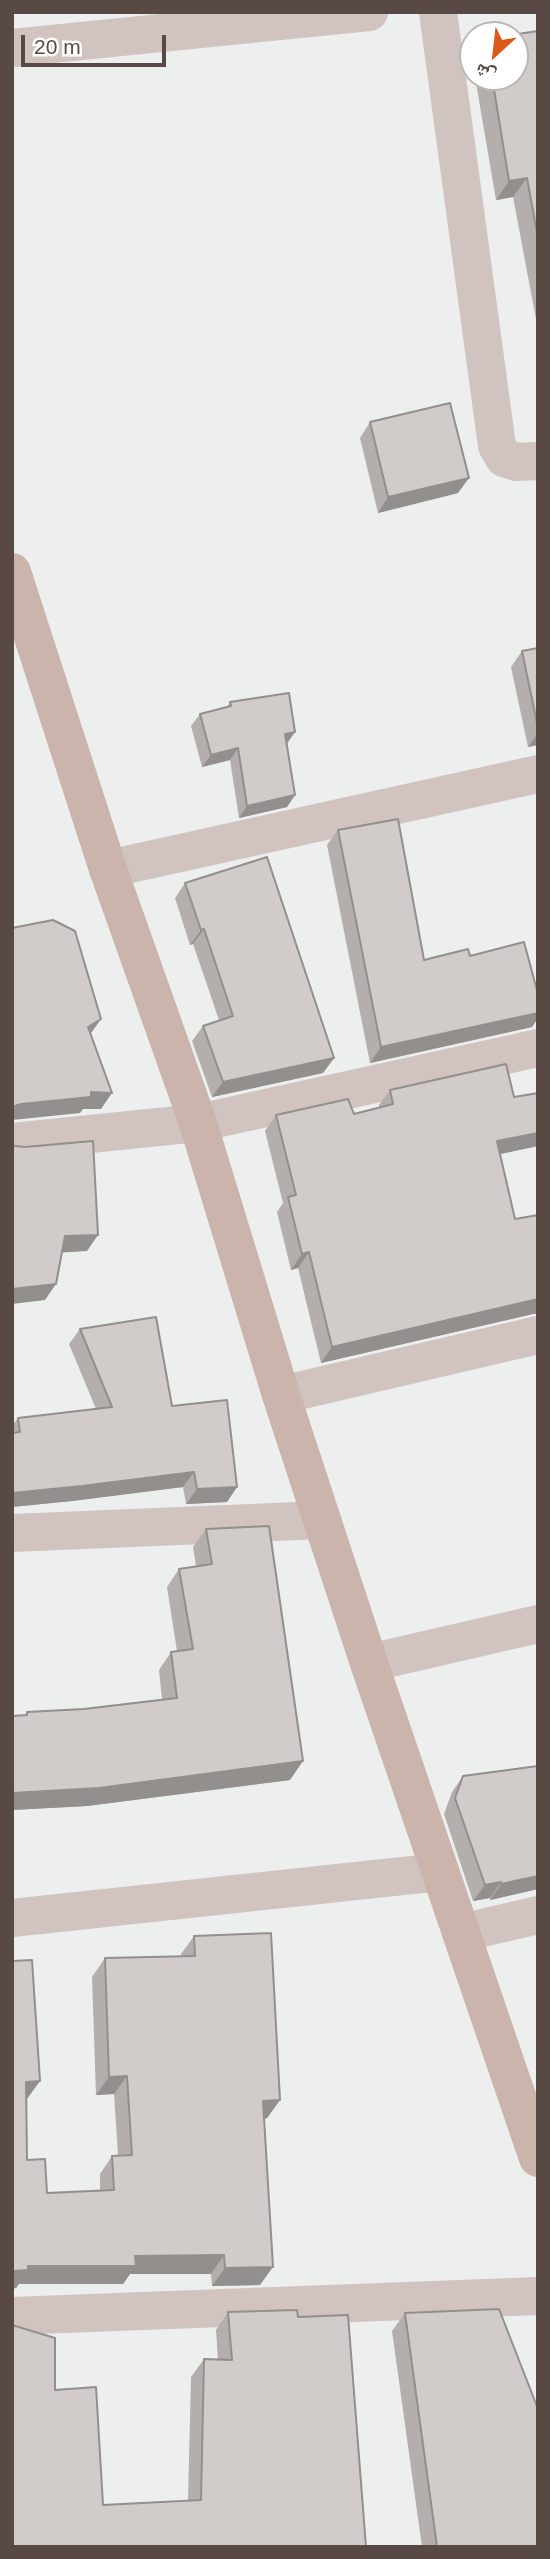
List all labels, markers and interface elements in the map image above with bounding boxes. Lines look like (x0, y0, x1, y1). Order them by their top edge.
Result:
scale bar (24, 21, 170, 65)
north arrow (459, 21, 529, 91)
text: 20 m (34, 35, 81, 58)
text: ش (471, 59, 499, 87)

